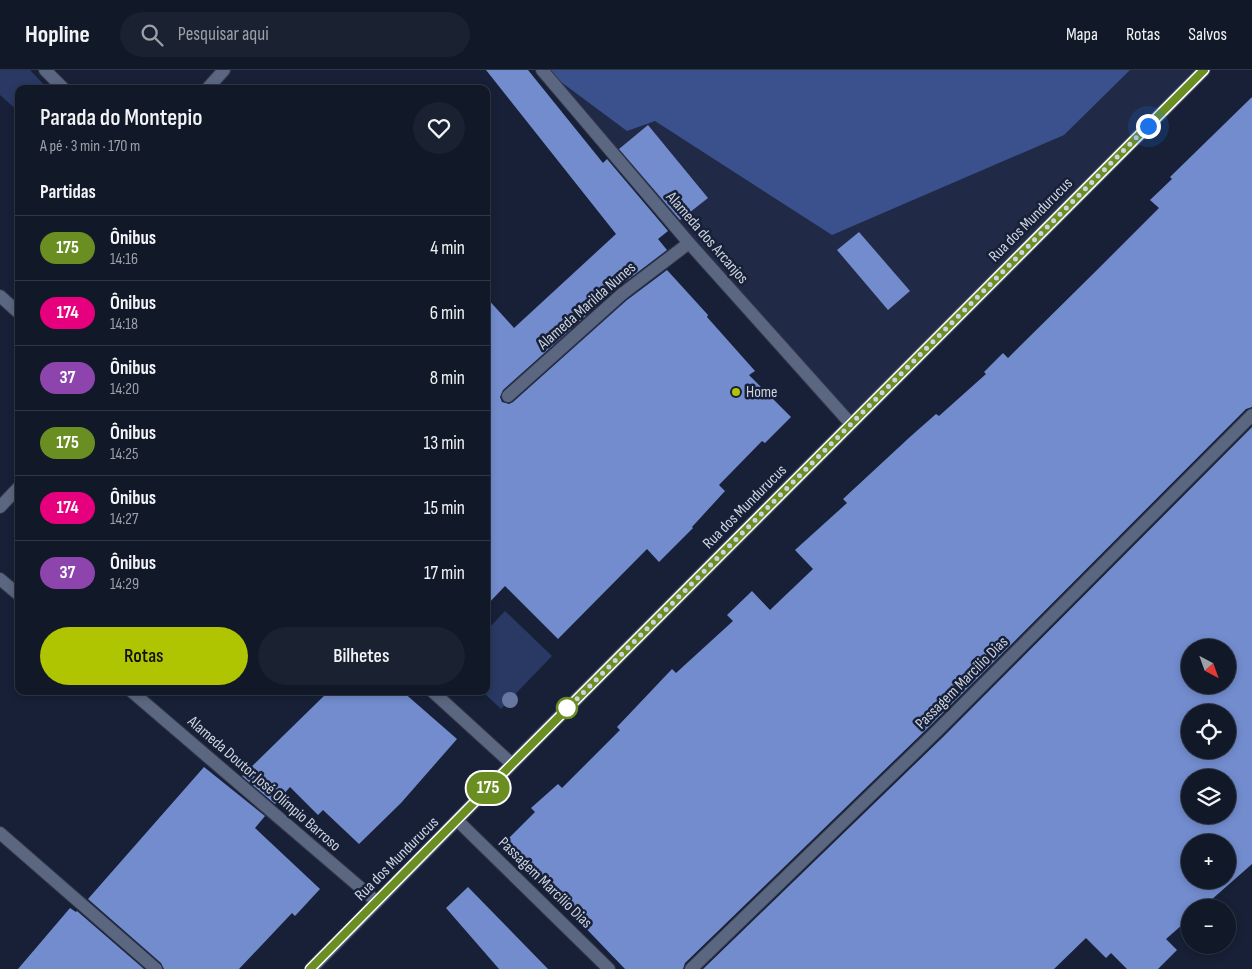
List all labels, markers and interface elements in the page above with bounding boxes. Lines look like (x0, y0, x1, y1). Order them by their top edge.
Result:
search box (120, 12, 470, 57)
text: Hopline (25, 20, 90, 49)
icon: search (138, 21, 166, 49)
text: Pesquisar aqui (178, 23, 269, 46)
text: Mapa (1066, 24, 1098, 45)
text: Rotas (1126, 24, 1160, 45)
text: Salvos (1188, 24, 1227, 45)
button: heart (413, 102, 465, 154)
text: Parada do Montepio (40, 103, 203, 132)
your location (1136, 114, 1161, 139)
text: A pé · 3 min · 170 m (40, 137, 140, 156)
street label: Rua dos Mundurucus (985, 174, 1077, 266)
text: Partidas (40, 181, 96, 204)
street label: Alameda dos Arcanjos (661, 187, 752, 288)
text: Ônibus (110, 227, 156, 250)
text: 175 (56, 237, 79, 258)
text: 4 min (430, 237, 465, 260)
text: 14:16 (110, 250, 138, 269)
street label: Alameda Marilda Nunes (533, 258, 640, 354)
text: Ônibus (110, 292, 156, 315)
text: 174 (56, 302, 79, 323)
text: 6 min (430, 302, 465, 325)
text: 14:18 (110, 315, 138, 334)
text: Ônibus (110, 357, 156, 380)
text: 37 (60, 367, 75, 388)
text: 8 min (430, 367, 465, 390)
text: 14:20 (110, 380, 139, 399)
place label: Home (746, 383, 777, 402)
marker: Home (730, 386, 742, 398)
text: Ônibus (110, 422, 156, 445)
text: 175 (56, 432, 79, 453)
text: 13 min (424, 432, 465, 455)
text: 14:25 (110, 445, 138, 464)
street label: Rua dos Mundurucus (699, 461, 791, 553)
text: Ônibus (110, 487, 156, 510)
text: 174 (56, 497, 79, 518)
text: 15 min (424, 497, 465, 520)
text: 14:27 (110, 510, 138, 529)
text: Ônibus (110, 552, 156, 575)
text: 37 (60, 562, 75, 583)
text: 17 min (424, 562, 465, 585)
text: 14:29 (110, 575, 139, 594)
button: Rotas (40, 627, 248, 685)
button: Bilhetes (258, 627, 465, 685)
street label: Passagem Marcílio Dias (912, 633, 1012, 733)
north arrow (1181, 639, 1236, 694)
map controls (1181, 639, 1236, 954)
unlabelled marker (556, 697, 578, 719)
button: locate (1181, 704, 1236, 759)
street label: Alameda Doutor José Olímpio Barroso (183, 712, 345, 856)
button: layers (1181, 769, 1236, 824)
line badge: 175 (459, 772, 517, 804)
text: 175 (477, 777, 499, 798)
street label: Rua dos Mundurucus (351, 813, 443, 905)
street label: Passagem Marcílio Dias (494, 833, 596, 933)
button: + (1181, 834, 1236, 889)
button: − (1181, 899, 1236, 954)

